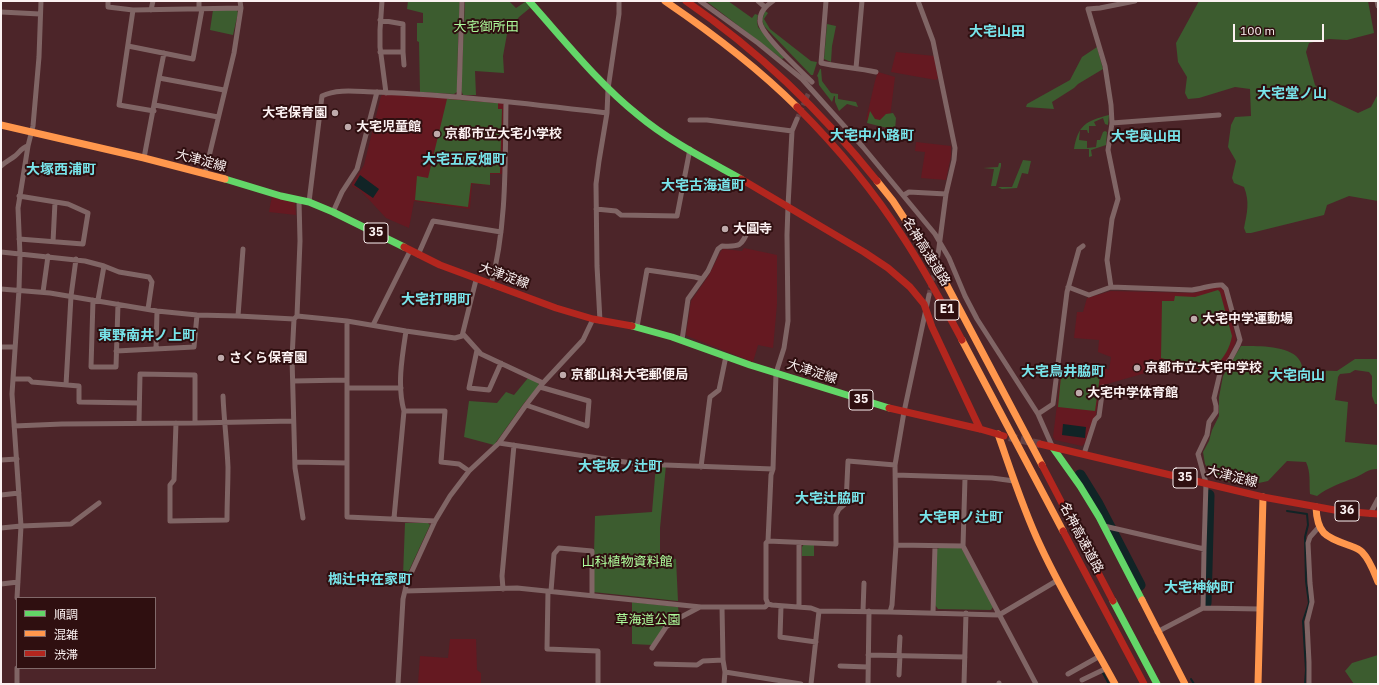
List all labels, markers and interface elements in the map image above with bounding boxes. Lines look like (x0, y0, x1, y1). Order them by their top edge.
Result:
scale bar (1235, 16, 1326, 42)
park label: 大宅御所田 (454, 19, 518, 35)
text: 100 m (1240, 23, 1275, 38)
district label: 大宅山田 (969, 24, 1025, 40)
district label: 大宅堂ノ山 (1257, 86, 1327, 102)
place label: 大宅保育園 (262, 105, 327, 121)
marker: 大宅保育園 (330, 108, 340, 118)
place label: 大宅児童館 (356, 119, 421, 135)
marker: 大宅児童館 (343, 122, 353, 132)
place label: 京都市立大宅小学校 (445, 126, 562, 142)
district label: 大宅中小路町 (830, 128, 914, 144)
marker: 京都市立大宅小学校 (432, 129, 442, 139)
district label: 大宅奥山田 (1111, 129, 1181, 145)
street label: 大津淀線 (174, 147, 228, 175)
district label: 大宅五反畑町 (422, 152, 506, 168)
district label: 大塚西浦町 (26, 162, 96, 178)
district label: 大宅古海道町 (661, 178, 745, 194)
street label: 名神高速道路 (899, 215, 953, 289)
place label: 大圓寺 (733, 221, 772, 237)
road number: 35 (364, 223, 388, 243)
marker: 大圓寺 (720, 224, 730, 234)
street label: 大津淀線 (477, 260, 531, 292)
district label: 大宅打明町 (401, 292, 471, 308)
road number: E1 (935, 300, 959, 320)
place label: 大宅中学運動場 (1202, 311, 1293, 327)
marker: 大宅中学運動場 (1189, 314, 1199, 324)
district label: 東野南井ノ上町 (98, 328, 196, 344)
place label: さくら保育園 (229, 350, 307, 366)
marker: さくら保育園 (216, 353, 226, 363)
street label: 大津淀線 (785, 357, 839, 387)
place label: 京都市立大宅中学校 (1145, 360, 1262, 376)
marker: 京都市立大宅中学校 (1132, 363, 1142, 373)
district label: 大宅鳥井脇町 (1021, 364, 1105, 380)
place label: 京都山科大宅郵便局 (571, 367, 688, 383)
district label: 大宅向山 (1269, 368, 1325, 384)
marker: 京都山科大宅郵便局 (558, 370, 568, 380)
place label: 大宅中学体育館 (1087, 385, 1178, 401)
marker: 大宅中学体育館 (1074, 388, 1084, 398)
road number: 35 (849, 390, 873, 410)
district label: 大宅坂ノ辻町 (578, 459, 662, 475)
street label: 大津淀線 (1205, 463, 1259, 491)
road number: 35 (1173, 468, 1197, 488)
district label: 大宅辻脇町 (795, 491, 865, 507)
street label: 名神高速道路 (1056, 500, 1106, 576)
road number: 36 (1335, 501, 1359, 521)
district label: 大宅甲ノ辻町 (919, 510, 1003, 526)
park label: 山科植物資料館 (582, 554, 672, 570)
district label: 椥辻中在家町 (328, 572, 412, 588)
district label: 大宅神納町 (1164, 580, 1234, 596)
legend (16, 597, 156, 669)
text: 順調 (54, 607, 78, 622)
park label: 草海道公園 (616, 612, 680, 628)
text: 混雑 (54, 627, 78, 642)
text: 渋滞 (54, 647, 78, 662)

